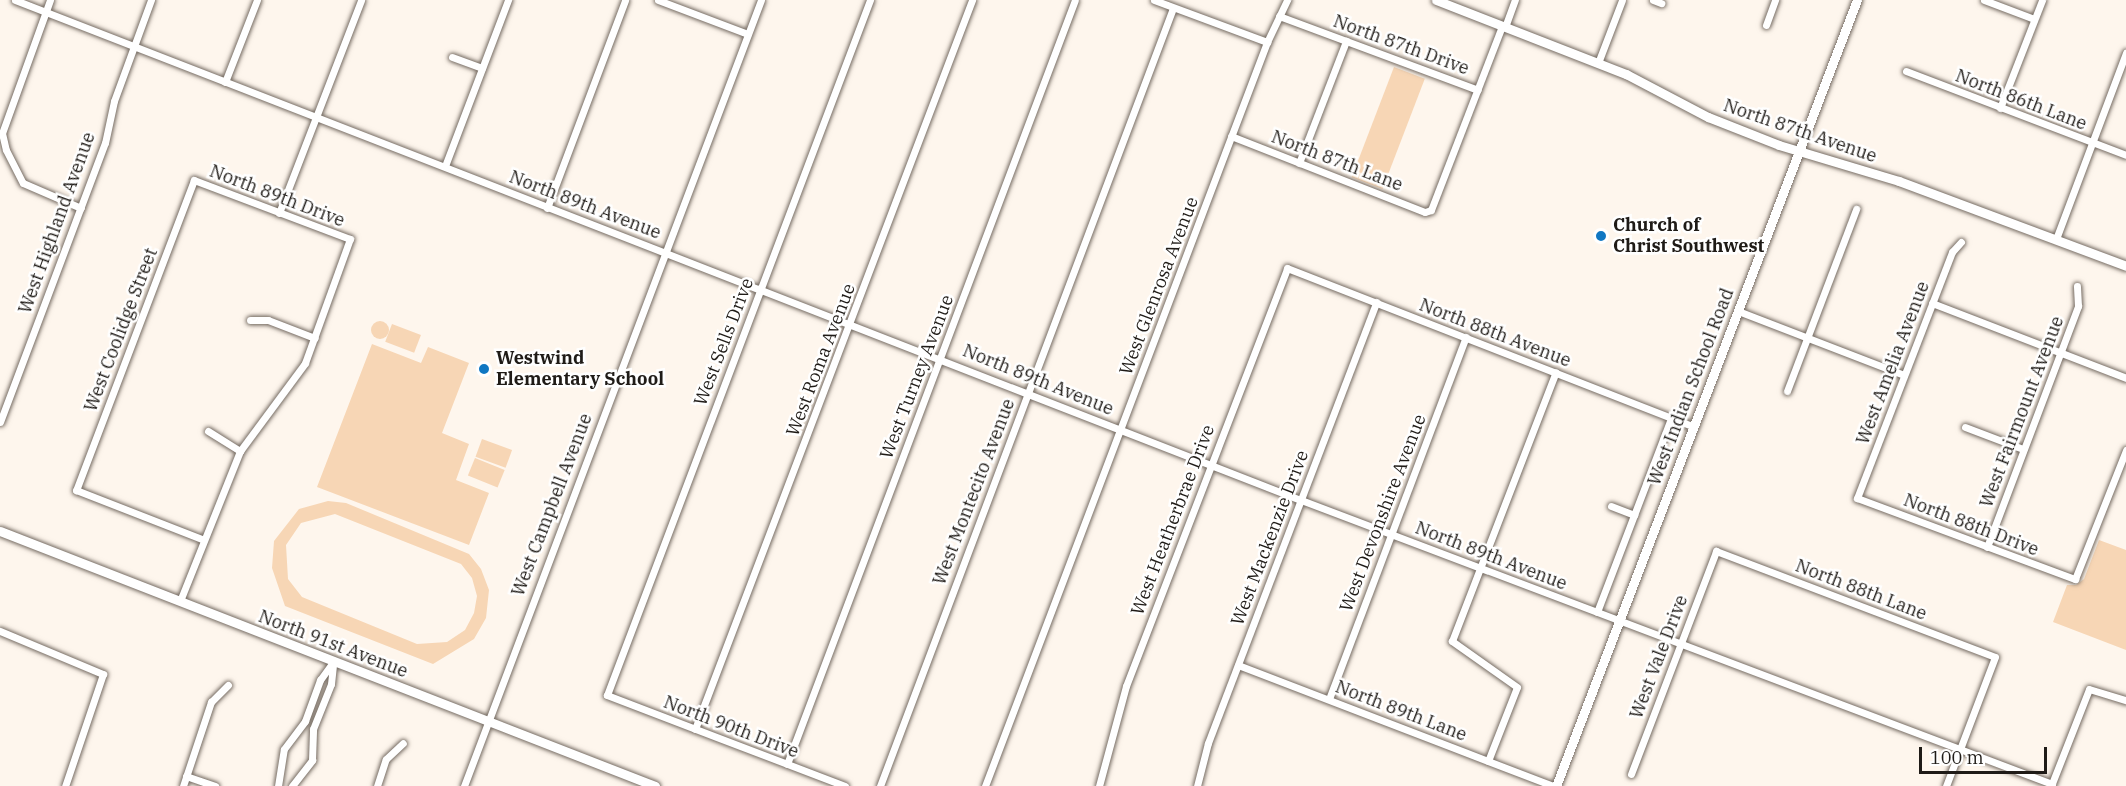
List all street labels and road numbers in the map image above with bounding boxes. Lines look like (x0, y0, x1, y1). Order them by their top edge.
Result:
street label: North 87th Drive (1330, 10, 1472, 80)
street label: North 86th Lane (1952, 65, 2090, 135)
street label: North 87th Avenue (1721, 95, 1879, 167)
street label: North 87th Lane (1268, 126, 1406, 196)
street label: West Highland Avenue (14, 129, 100, 317)
street label: North 89th Drive (206, 160, 348, 232)
street label: North 89th Avenue (506, 166, 664, 244)
street label: West Glenrosa Avenue (1115, 194, 1203, 378)
street label: West Coolidge Street (80, 245, 162, 415)
street label: West Sells Drive (690, 275, 758, 409)
street label: West Amelia Avenue (1852, 278, 1934, 448)
street label: West Roma Avenue (782, 281, 860, 439)
street label: West Indian School Road (1643, 285, 1739, 489)
street label: West Turney Avenue (876, 292, 958, 462)
street label: North 88th Avenue (1416, 294, 1574, 372)
street label: West Fairmount Avenue (1976, 313, 2068, 511)
street label: North 89th Avenue (959, 340, 1117, 420)
street label: West Montecito Avenue (928, 396, 1020, 588)
street label: West Campbell Avenue (507, 411, 597, 599)
street label: West Devonshire Avenue (1335, 411, 1431, 615)
street label: West Heatherbrae Drive (1127, 422, 1219, 618)
street label: West Mackenzie Drive (1227, 447, 1313, 629)
street label: North 88th Drive (1900, 489, 2042, 561)
street label: North 89th Avenue (1412, 517, 1570, 595)
street label: North 88th Lane (1792, 555, 1930, 625)
street label: West Vale Drive (1625, 592, 1693, 722)
street label: North 91st Avenue (255, 606, 411, 682)
street label: North 89th Lane (1332, 676, 1470, 746)
street label: North 90th Drive (660, 691, 802, 763)

